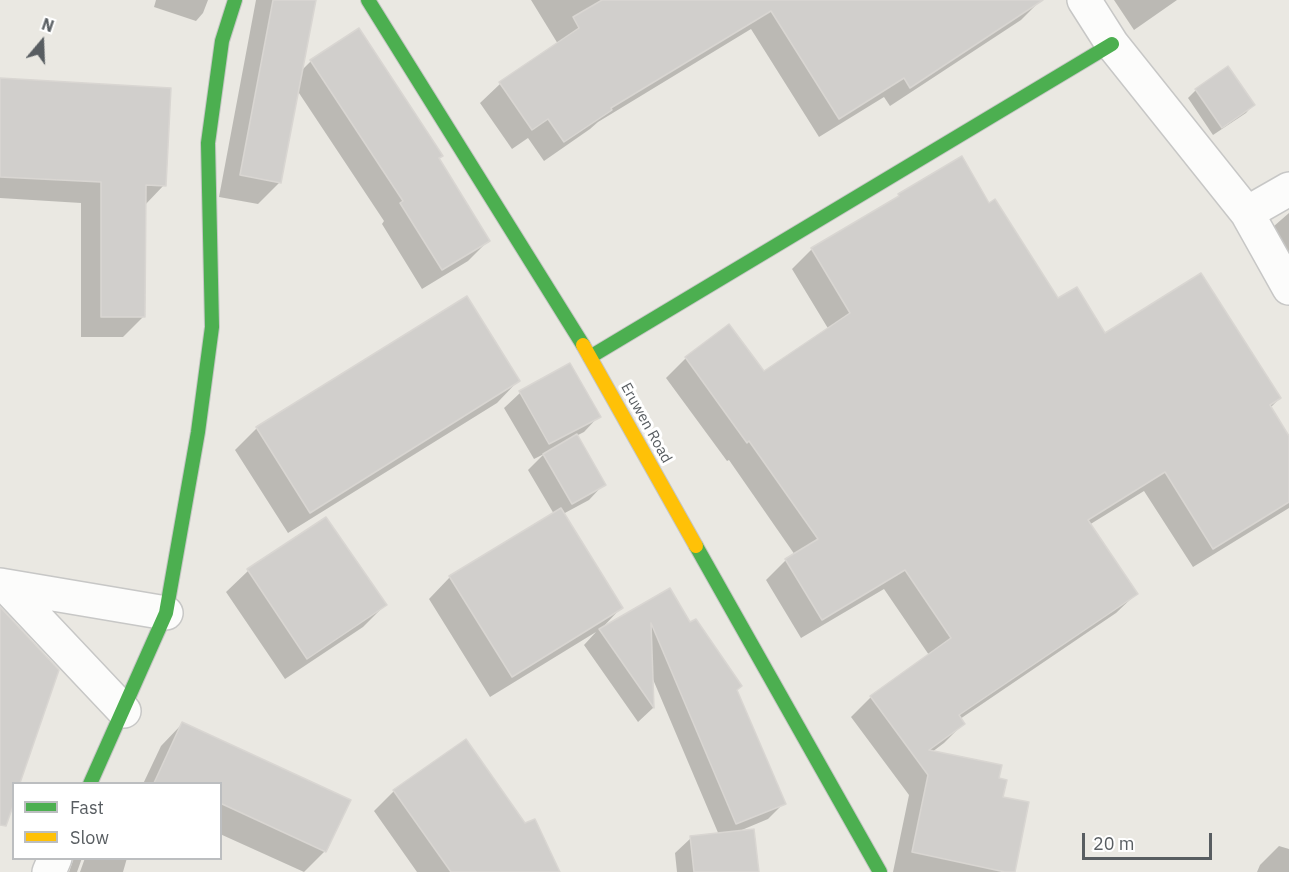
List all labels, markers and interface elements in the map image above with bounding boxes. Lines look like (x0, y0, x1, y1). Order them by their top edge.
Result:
north arrow (12, 12, 72, 72)
text: N (39, 14, 57, 36)
street label: Eruwen Road (617, 380, 675, 466)
legend (12, 782, 222, 860)
text: Fast (70, 796, 104, 819)
scale bar (1085, 821, 1216, 859)
text: Slow (70, 826, 109, 849)
text: 20 m (1093, 832, 1135, 855)

